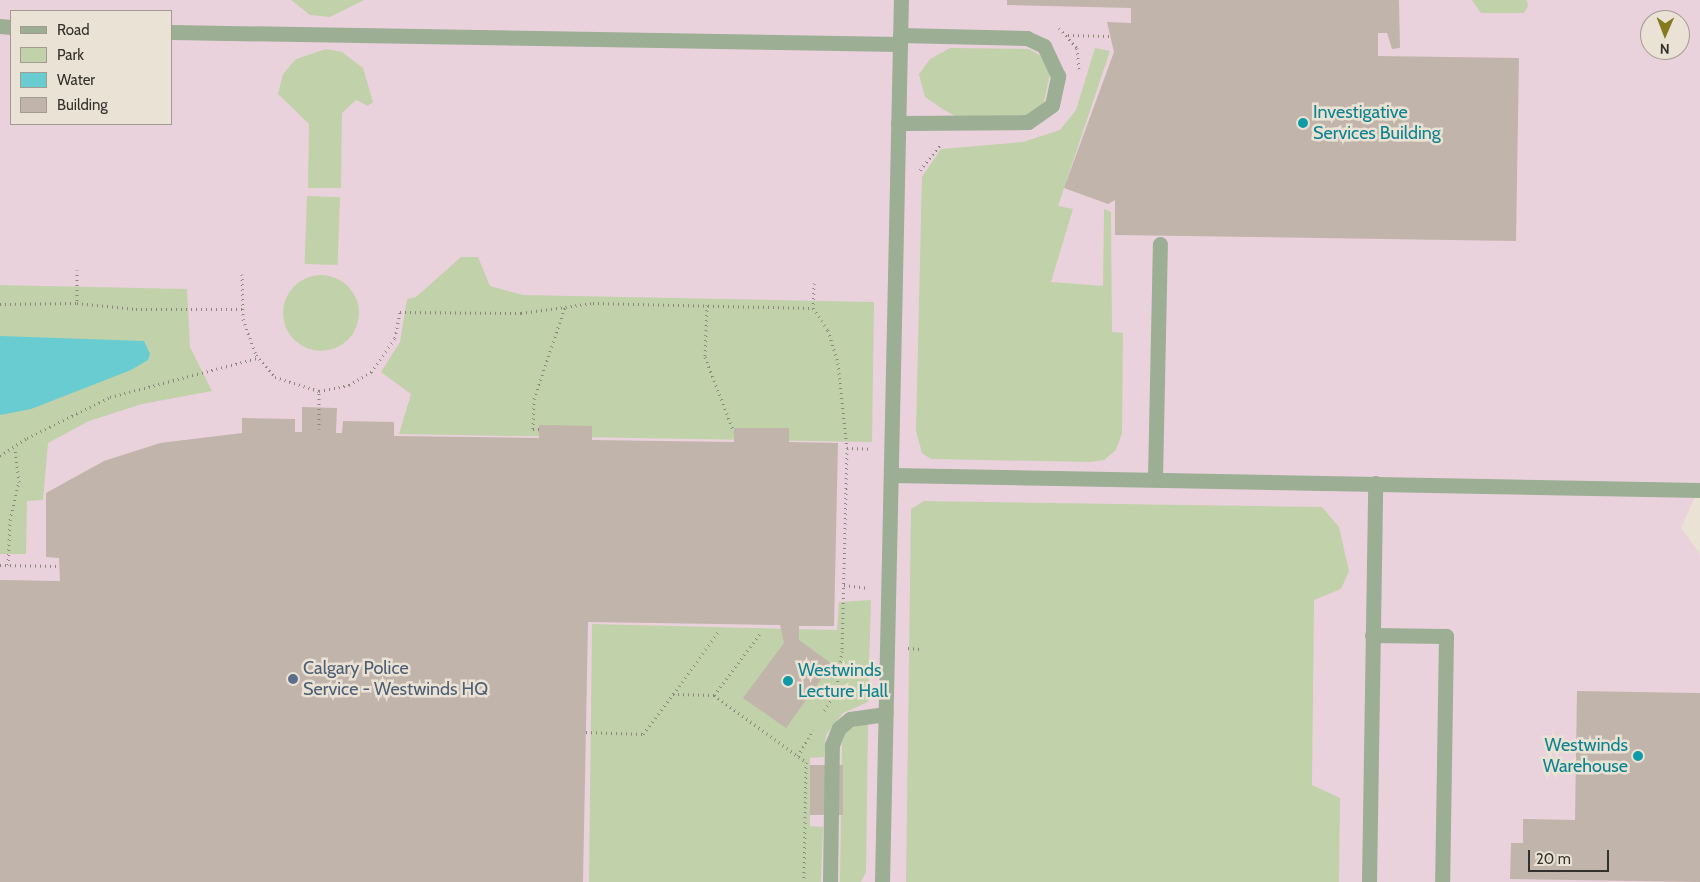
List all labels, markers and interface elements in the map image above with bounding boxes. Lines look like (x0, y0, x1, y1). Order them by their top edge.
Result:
legend (10, 10, 172, 125)
north arrow (1640, 10, 1690, 60)
text: Road (57, 21, 90, 39)
text: N (1660, 40, 1670, 58)
text: Park (57, 46, 84, 64)
text: Water (57, 71, 95, 89)
text: Building (57, 96, 108, 114)
place label: Investigative Services Building (1313, 102, 1441, 144)
marker: Investigative Services Building (1297, 117, 1309, 129)
place label: Calgary Police Service - Westwinds HQ (303, 658, 488, 701)
place label: Westwinds Lecture Hall (798, 660, 888, 702)
marker: Calgary Police Service - Westwinds HQ (287, 673, 299, 685)
marker: Westwinds Lecture Hall (782, 675, 794, 687)
place label: Westwinds Warehouse (1543, 735, 1628, 778)
marker: Westwinds Warehouse (1632, 750, 1644, 762)
scale bar (1530, 840, 1611, 872)
text: 20 m (1536, 850, 1571, 868)

